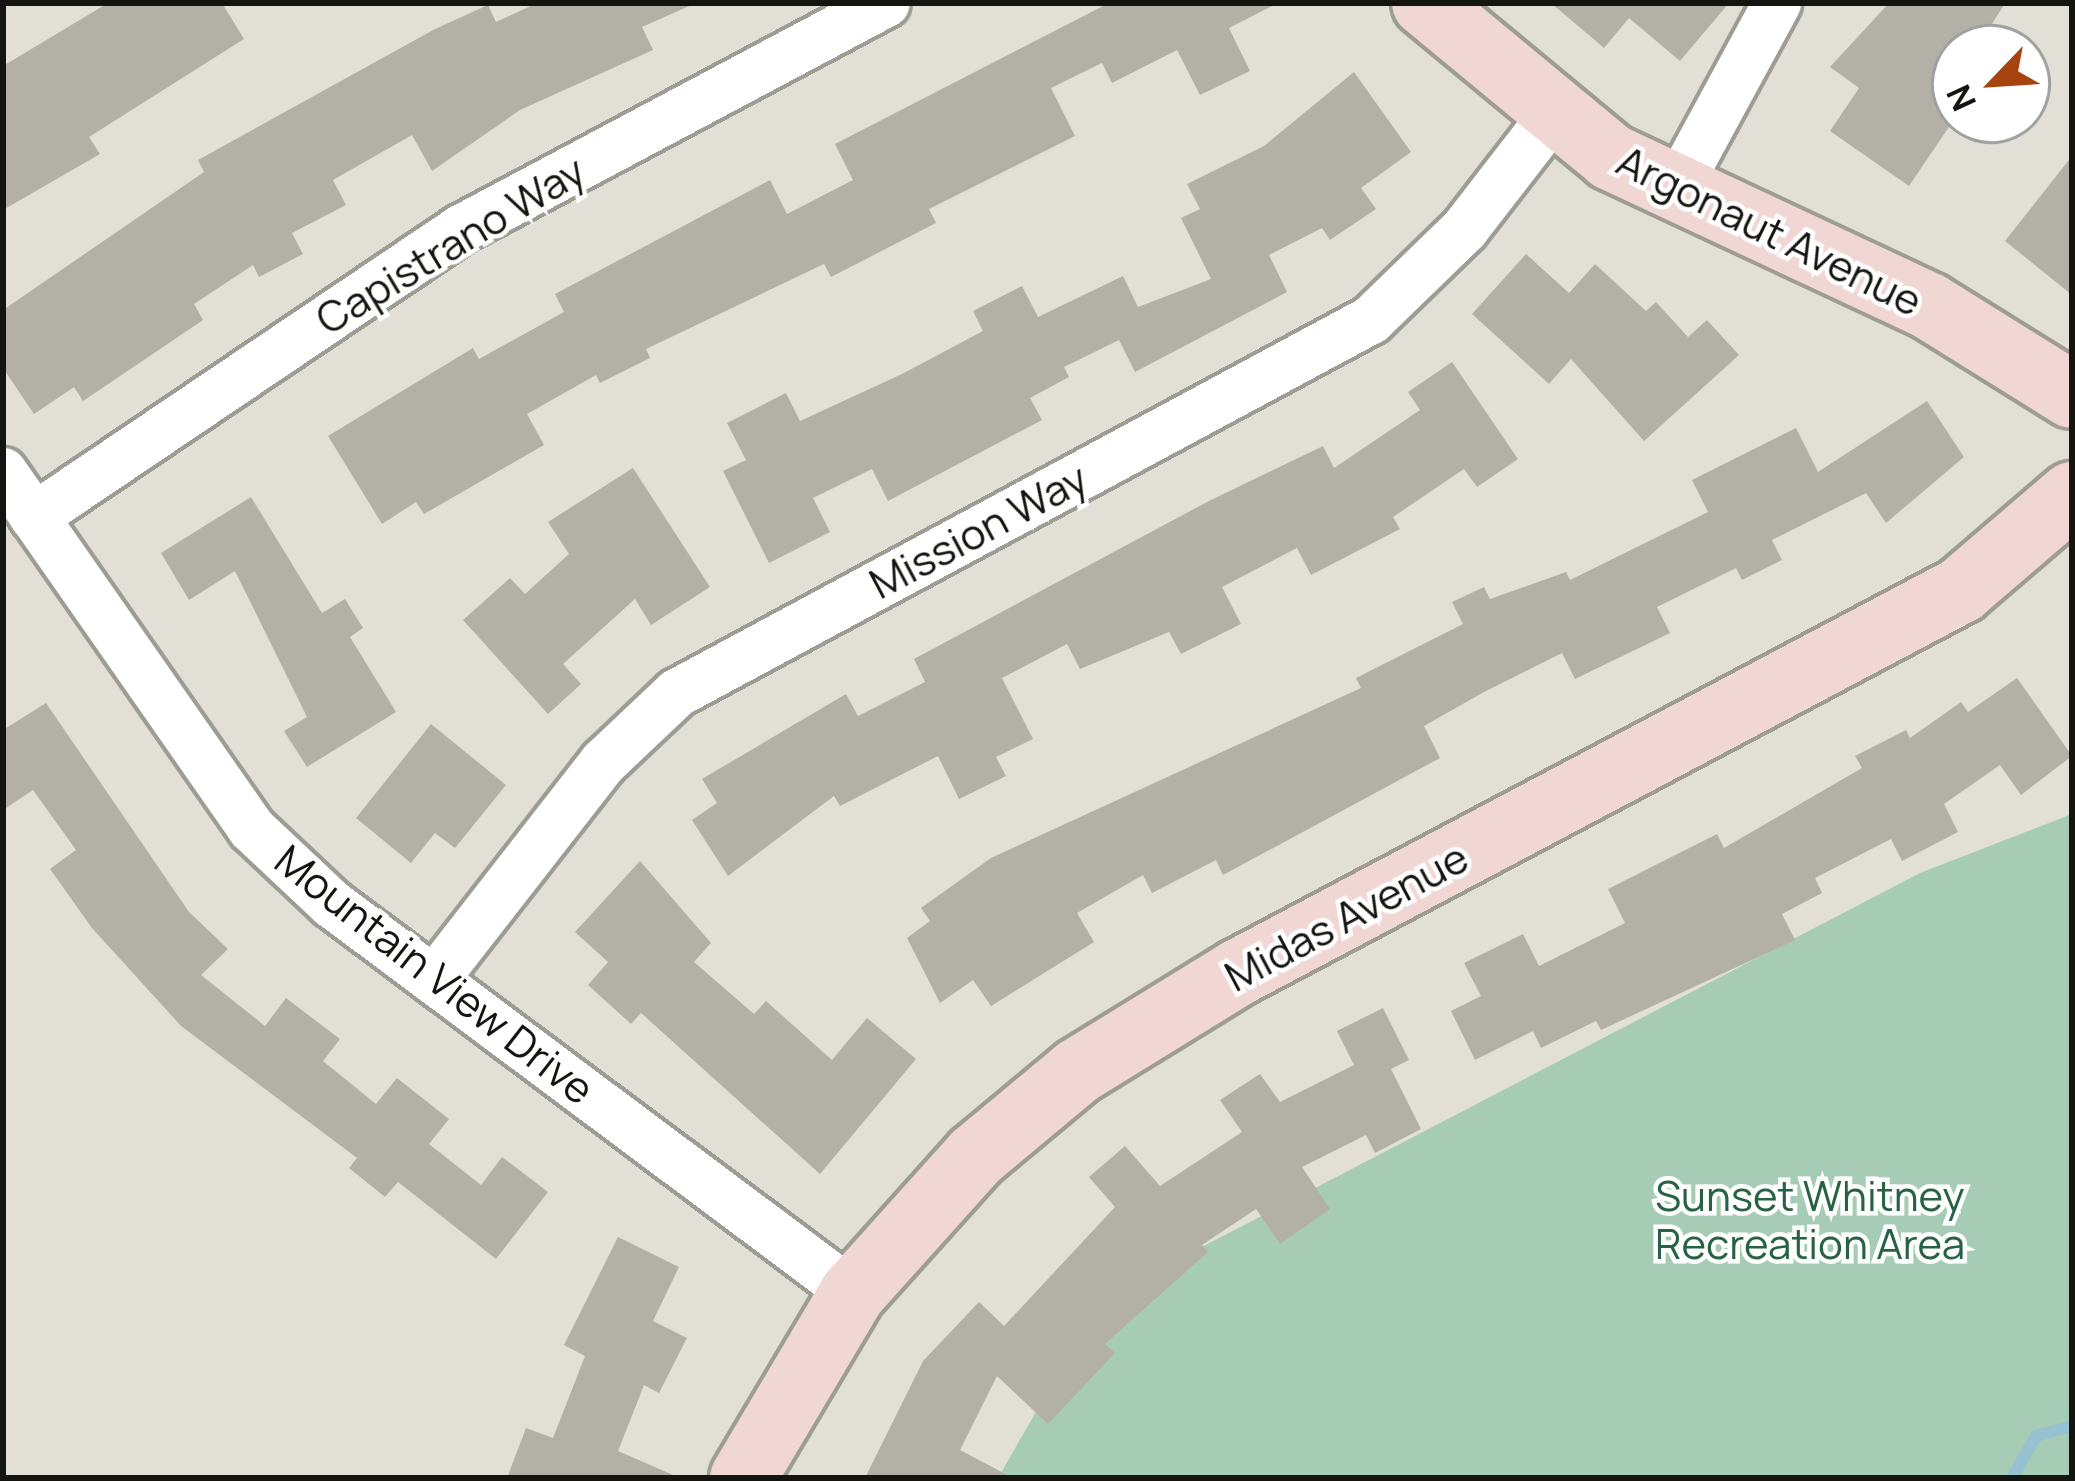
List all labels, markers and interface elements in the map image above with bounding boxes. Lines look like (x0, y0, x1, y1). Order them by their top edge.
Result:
north arrow (1931, 24, 2051, 144)
text: N (1935, 78, 1986, 118)
street label: Argonaut Avenue (1609, 134, 1931, 326)
street label: Capistrano Way (307, 144, 593, 344)
street label: Mission Way (861, 452, 1095, 608)
street label: Midas Avenue (1216, 831, 1476, 1001)
street label: Mountain View Drive (266, 834, 604, 1114)
park label: Sunset Whitney Recreation Area (1655, 1170, 1965, 1268)

